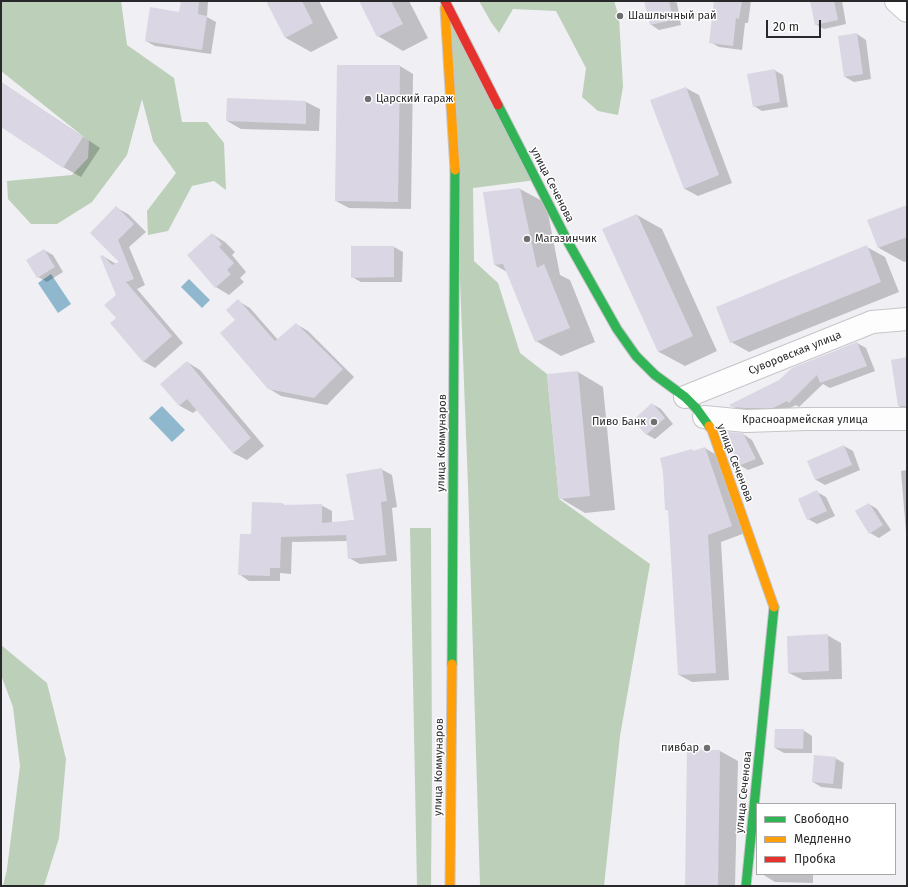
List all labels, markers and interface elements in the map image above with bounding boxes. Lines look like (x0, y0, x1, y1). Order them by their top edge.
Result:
place label: Шашлычный рай (628, 9, 717, 23)
marker: Шашлычный рай (615, 11, 625, 21)
scale bar (768, 12, 823, 38)
text: 20 m (773, 20, 799, 34)
place label: Царский гараж (376, 92, 453, 106)
marker: Царский гараж (363, 94, 373, 104)
street label: улица Сеченова (527, 145, 577, 225)
place label: Магазинчик (535, 232, 597, 246)
marker: Магазинчик (522, 234, 532, 244)
street label: Суворовская улица (747, 328, 843, 378)
street label: улица Коммунаров (435, 394, 449, 492)
street label: Красноармейская улица (742, 413, 868, 427)
place label: Пиво Банк (592, 415, 646, 429)
marker: Пиво Банк (649, 417, 659, 427)
street label: улица Сеченова (714, 422, 756, 504)
street label: улица Коммунаров (432, 718, 446, 816)
place label: пивбар (661, 741, 699, 755)
marker: пивбар (702, 743, 712, 753)
street label: улица Сеченова (733, 750, 755, 834)
legend (756, 803, 896, 875)
text: Свободно (794, 812, 849, 826)
text: Медленно (794, 832, 851, 846)
text: Пробка (794, 852, 836, 866)

